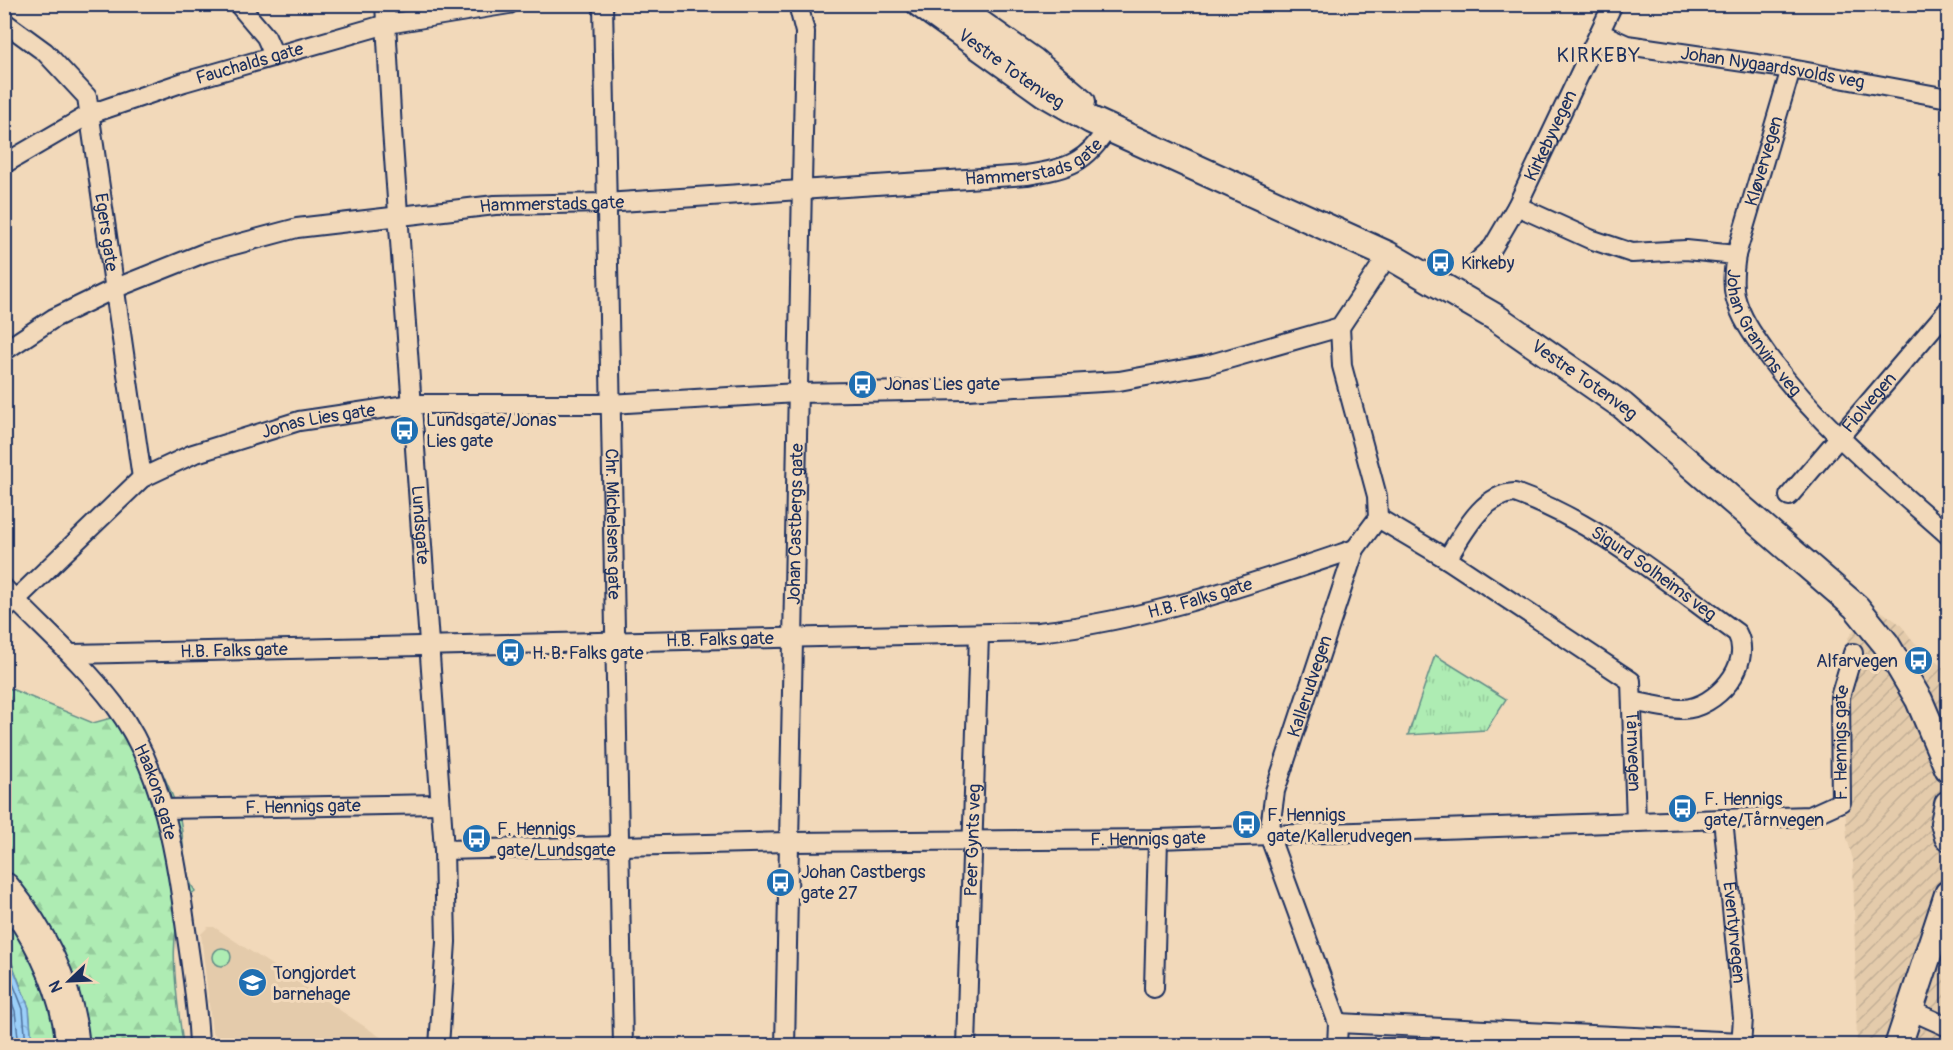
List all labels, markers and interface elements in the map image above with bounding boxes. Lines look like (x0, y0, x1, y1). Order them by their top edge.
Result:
street label: Vestre Totenveg (953, 24, 1068, 114)
street label: Fauchalds gate (193, 37, 306, 90)
street label: Johan Nygaardsvolds veg (1679, 42, 1867, 94)
district label: KIRKEBY (1556, 43, 1642, 68)
street label: Kirkebyvegen (1519, 87, 1582, 185)
street label: Kløvervegen (1740, 113, 1788, 209)
street label: Hammerstads gate (964, 134, 1108, 191)
street label: Hammerstads gate (478, 191, 625, 219)
street label: Egers gate (89, 192, 123, 273)
bus stop icon: Kirkeby (1424, 247, 1456, 279)
place label: Kirkeby (1461, 252, 1515, 275)
street label: Johan Granvins veg (1721, 268, 1806, 401)
street label: Vestre Totenveg (1527, 335, 1642, 425)
bus stop icon: Jonas Lies gate (847, 368, 879, 400)
street label: Fiolvegen (1837, 368, 1902, 438)
place label: Jonas Lies gate (884, 373, 1000, 396)
street label: Jonas Lies gate (258, 399, 377, 444)
place label: Lundsgate/Jonas Lies gate (426, 409, 556, 453)
bus stop icon: Lundsgate/Jonas Lies gate (389, 414, 421, 446)
street label: Johan Castbergs gate (783, 443, 809, 605)
street label: Chr. Michelsens gate (600, 448, 625, 600)
street label: Lundsgate (406, 484, 434, 565)
street label: Sigurd Solheims veg (1587, 521, 1721, 626)
street label: H.B. Falks gate (1145, 573, 1256, 624)
street label: H.B. Falks gate (666, 627, 774, 652)
street label: Kallerudvegen (1283, 633, 1338, 740)
bus stop icon: H. B. Falks gate (495, 637, 527, 669)
street label: H.B. Falks gate (180, 638, 288, 664)
place label: H. B. Falks gate (532, 642, 644, 665)
bus stop icon: Alfarvegen (1903, 645, 1935, 677)
place label: Alfarvegen (1816, 650, 1898, 673)
street label: F. Hennigs gate (1829, 682, 1855, 800)
street label: Tårnvegen (1620, 710, 1646, 792)
street label: Haakons gate (128, 740, 182, 842)
street label: Peer Gynts veg (960, 783, 986, 897)
place label: F. Hennigs gate/Tårnvegen (1704, 788, 1824, 832)
bus stop icon: F. Hennigs gate/Tårnvegen (1667, 793, 1699, 825)
street label: F. Hennigs gate (245, 794, 361, 820)
place label: F. Hennigs gate/Kallerudvegen (1267, 804, 1412, 848)
bus stop icon: F. Hennigs gate/Kallerudvegen (1230, 809, 1262, 841)
place label: F. Hennigs gate/Lundsgate (497, 818, 616, 862)
bus stop icon: F. Hennigs gate/Lundsgate (460, 823, 492, 855)
street label: F. Hennigs gate (1090, 826, 1206, 852)
place label: Johan Castbergs gate 27 (801, 861, 926, 905)
bus stop icon: Johan Castbergs gate 27 (764, 866, 796, 898)
street label: Eventyrvegen (1717, 880, 1750, 984)
north arrow (39, 951, 99, 1011)
place label: Tongjordet barnehage (273, 962, 357, 1006)
school or university icon: Tongjordet barnehage (236, 967, 268, 999)
text: N (45, 977, 67, 995)

